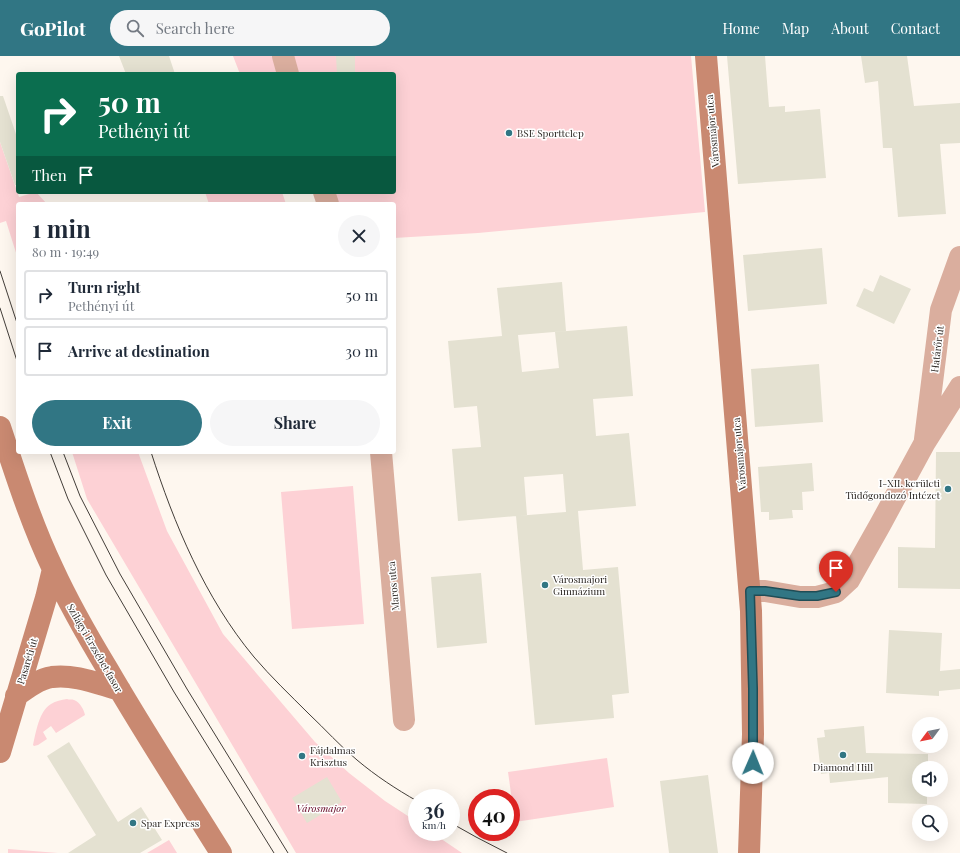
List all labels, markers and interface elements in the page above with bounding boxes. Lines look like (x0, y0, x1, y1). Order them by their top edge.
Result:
search box (110, 10, 390, 46)
text: GoPilot (20, 15, 86, 41)
icon: search (124, 17, 146, 39)
text: Search here (156, 18, 235, 38)
text: Home (722, 19, 760, 38)
text: Map (782, 19, 809, 38)
text: About (831, 19, 869, 38)
text: Contact (891, 19, 940, 38)
text: 50 m (98, 83, 161, 120)
icon: right (32, 88, 84, 140)
street label: Városmajor utca (702, 94, 722, 169)
text: Pethényi út (98, 119, 190, 143)
place label: BSE Sporttelep (517, 126, 584, 140)
marker: BSE Sporttelep (504, 128, 514, 138)
icon: arrive (75, 164, 97, 186)
text: Then (32, 165, 67, 185)
text: 1 min (32, 212, 91, 244)
button: close (338, 215, 380, 257)
text: 80 m · 19:49 (32, 243, 99, 260)
text: Turn right (68, 277, 141, 297)
icon: right (34, 284, 56, 306)
text: 50 m (346, 285, 378, 305)
text: Pethényi út (68, 297, 134, 314)
street label: Határőr út (927, 324, 947, 373)
icon: arrive (34, 340, 56, 362)
text: Arrive at destination (68, 341, 210, 361)
text: 30 m (345, 341, 378, 361)
button: Exit (32, 400, 202, 446)
button: Share (210, 400, 380, 446)
street label: Városmajor utca (729, 417, 749, 492)
place label: I-XII. kerületi Tüdőgondozó Intézet (845, 476, 940, 502)
marker: I-XII. kerületi Tüdőgondozó Intézet (943, 484, 953, 494)
pin (819, 551, 853, 592)
icon: arrive (825, 557, 847, 579)
street label: Maros utca (384, 561, 402, 611)
place label: Városmajori Gimnázium (552, 572, 607, 598)
marker: Városmajori Gimnázium (540, 580, 550, 590)
street label: Szilágyi Erzsébet fasor (64, 601, 126, 696)
street label: Pasaréti út (13, 636, 41, 686)
north arrow (912, 717, 948, 753)
map controls (912, 717, 948, 841)
position arrow (732, 742, 774, 784)
place label: Fájdalmas Krisztus (310, 743, 355, 769)
marker: Diamond Hill (838, 750, 848, 760)
marker: Fájdalmas Krisztus (297, 751, 307, 761)
place label: Diamond Hill (813, 760, 873, 774)
button: sound (912, 761, 948, 797)
speed limit sign: 40 (468, 789, 520, 841)
text: 36 (424, 796, 444, 823)
park label: Városmajor (296, 801, 346, 815)
button: search (912, 805, 948, 841)
place label: Spar Express (141, 816, 199, 830)
marker: Spar Express (128, 818, 138, 828)
text: km/h (422, 818, 446, 832)

